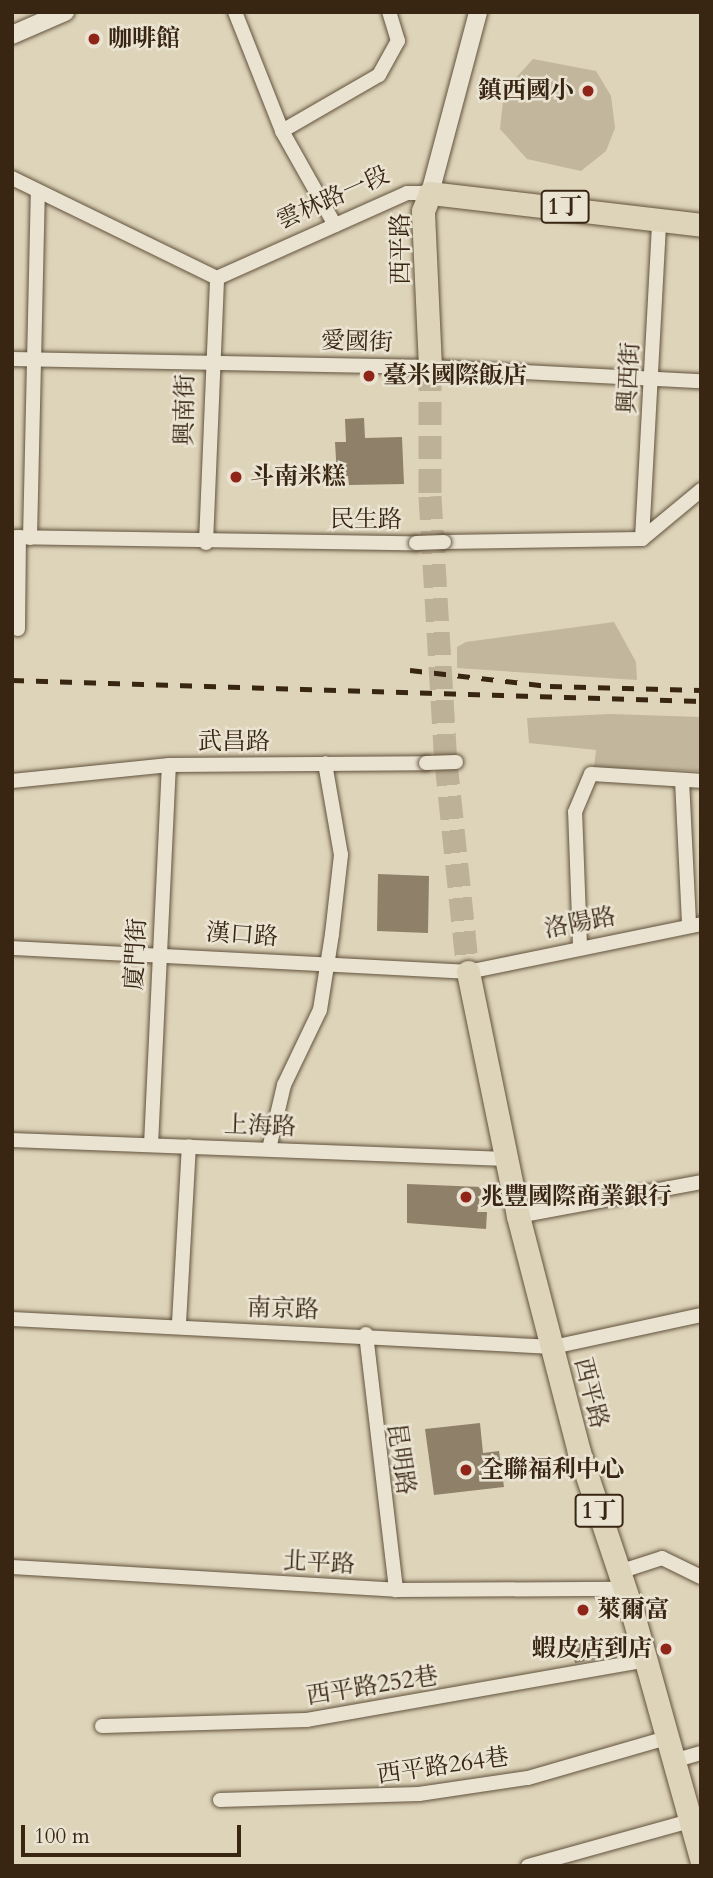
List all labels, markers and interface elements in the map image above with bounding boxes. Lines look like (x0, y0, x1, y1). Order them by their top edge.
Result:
place label: 咖啡館 (108, 25, 180, 53)
marker: 咖啡館 (86, 31, 102, 47)
place label: 鎮西國小 (478, 77, 574, 105)
marker: 鎮西國小 (580, 83, 596, 99)
street label: 雲林路一段 (272, 160, 394, 236)
road number: 1丁 (540, 188, 590, 227)
street label: 西平路 (387, 213, 415, 285)
street label: 愛國街 (321, 326, 393, 358)
street label: 興西街 (613, 341, 645, 415)
place label: 臺米國際飯店 (383, 362, 527, 390)
marker: 臺米國際飯店 (361, 368, 377, 384)
street label: 興南街 (170, 374, 200, 446)
place label: 斗南米糕 (250, 463, 346, 491)
marker: 斗南米糕 (228, 469, 244, 485)
street label: 民生路 (330, 506, 402, 534)
street label: 武昌路 (198, 728, 270, 756)
street label: 洛陽路 (542, 902, 618, 944)
street label: 廈門街 (120, 917, 152, 991)
street label: 漢口路 (205, 918, 279, 952)
street label: 上海路 (224, 1110, 296, 1142)
place label: 兆豐國際商業銀行 (480, 1183, 672, 1211)
marker: 兆豐國際商業銀行 (458, 1189, 474, 1205)
street label: 南京路 (247, 1293, 319, 1325)
street label: 西平路 (568, 1355, 614, 1431)
street label: 昆明路 (382, 1421, 420, 1497)
place label: 全聯福利中心 (480, 1456, 624, 1484)
marker: 全聯福利中心 (458, 1462, 474, 1478)
road number: 1丁 (574, 1492, 624, 1530)
street label: 北平路 (282, 1547, 356, 1579)
place label: 萊爾富 (597, 1596, 669, 1624)
marker: 萊爾富 (575, 1602, 591, 1618)
place label: 蝦皮店到店 (532, 1635, 652, 1663)
marker: 蝦皮店到店 (658, 1641, 674, 1657)
street label: 西平路252巷 (304, 1661, 440, 1711)
street label: 西平路264巷 (375, 1742, 511, 1790)
scale bar (24, 1812, 245, 1856)
text: 100 m (34, 1822, 90, 1851)

